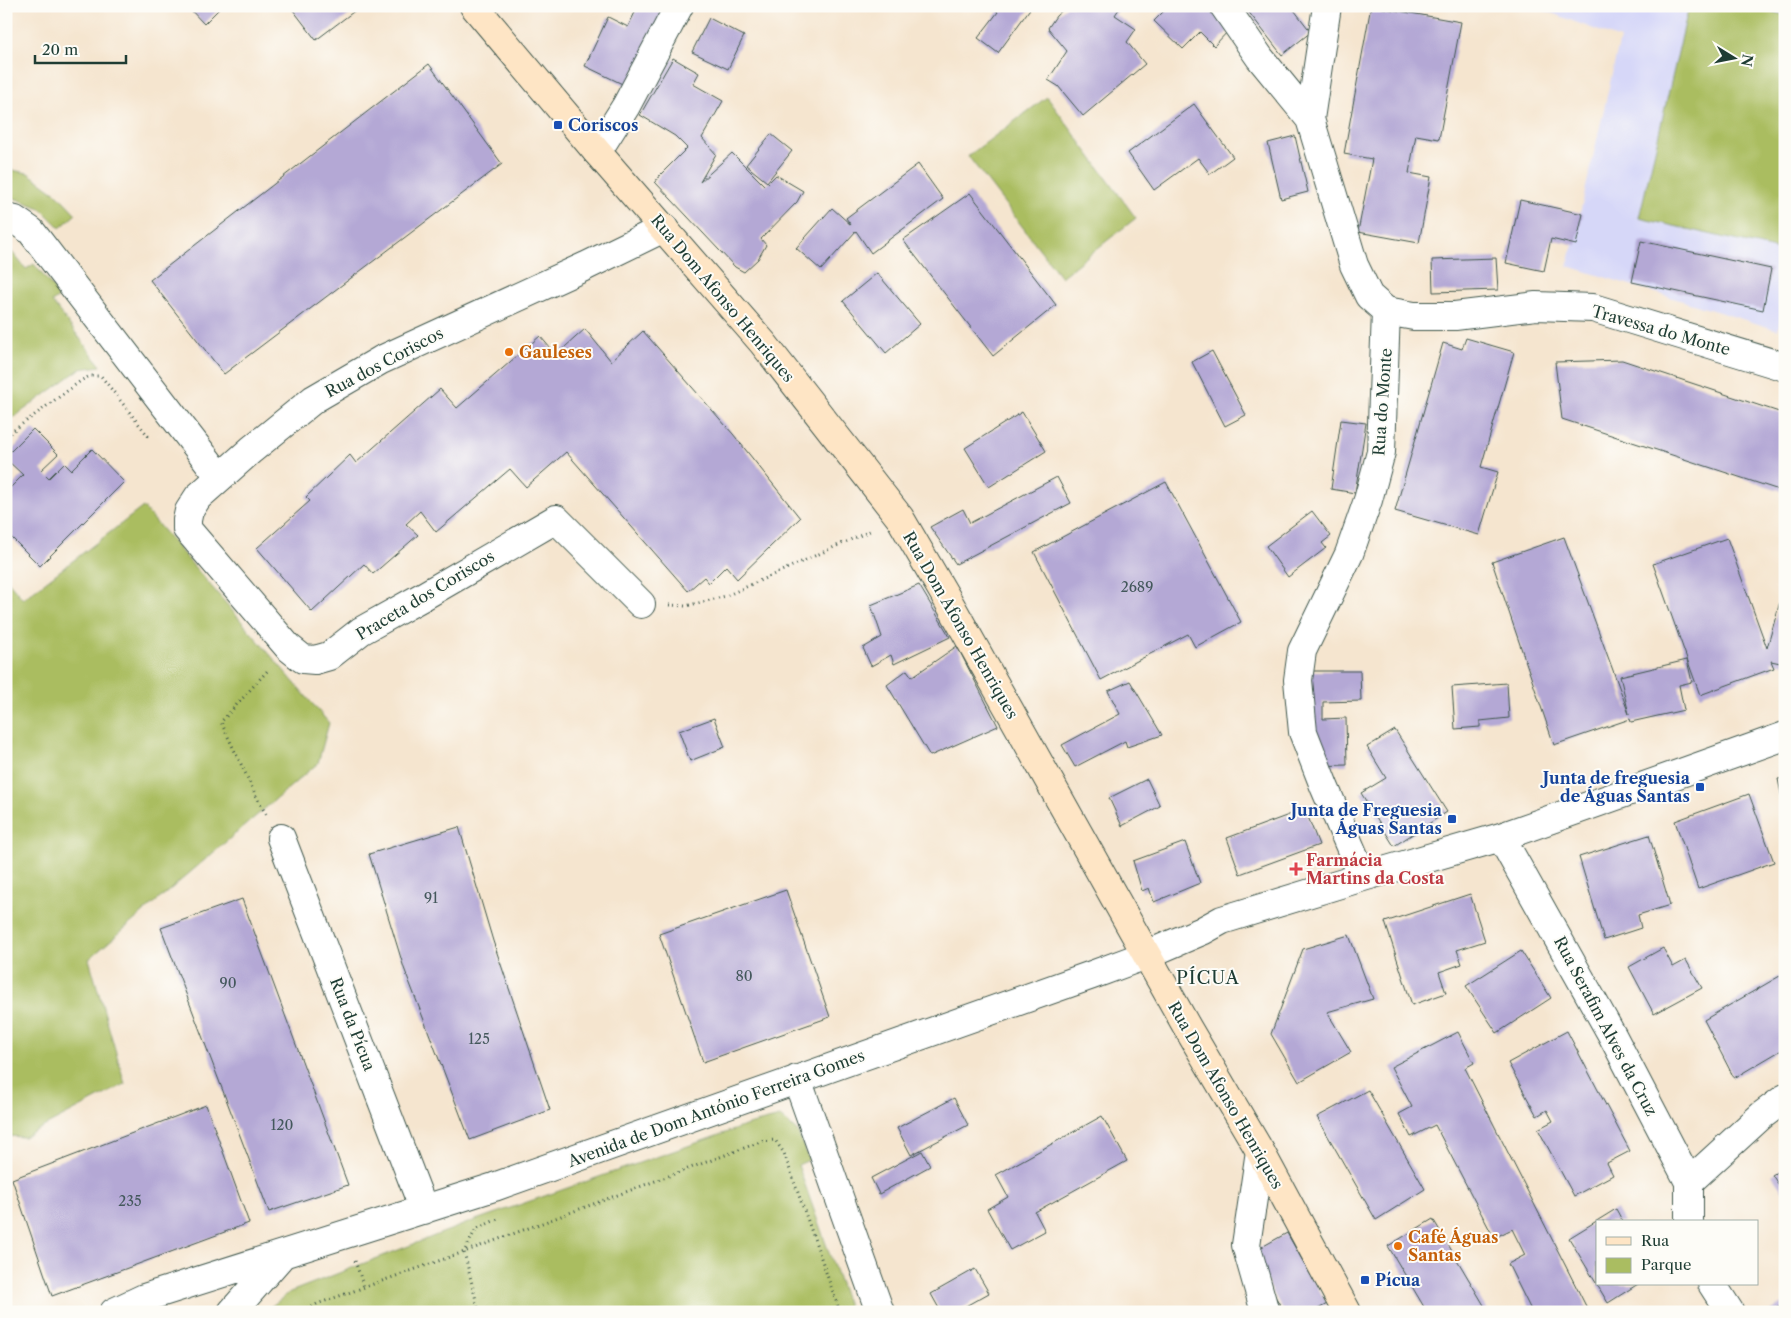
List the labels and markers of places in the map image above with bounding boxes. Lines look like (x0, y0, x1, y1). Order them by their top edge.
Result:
place label: Coriscos (568, 115, 638, 135)
marker: Coriscos (552, 119, 564, 131)
place label: Gauleses (519, 342, 592, 362)
marker: Gauleses (503, 346, 515, 358)
place label: Junta de freguesia de Águas Santas (1540, 768, 1691, 806)
marker: Junta de freguesia de Águas Santas (1694, 781, 1706, 793)
place label: Junta de Freguesia Águas Santas (1288, 800, 1443, 838)
marker: Junta de Freguesia Águas Santas (1446, 813, 1458, 825)
place label: Farmácia Martins da Costa (1306, 850, 1445, 888)
marker: Farmácia Martins da Costa (1290, 863, 1302, 875)
place label: Café Águas Santas (1408, 1227, 1499, 1265)
marker: Café Águas Santas (1392, 1240, 1404, 1252)
place label: Pícua (1375, 1270, 1421, 1290)
marker: Pícua (1359, 1274, 1371, 1286)

